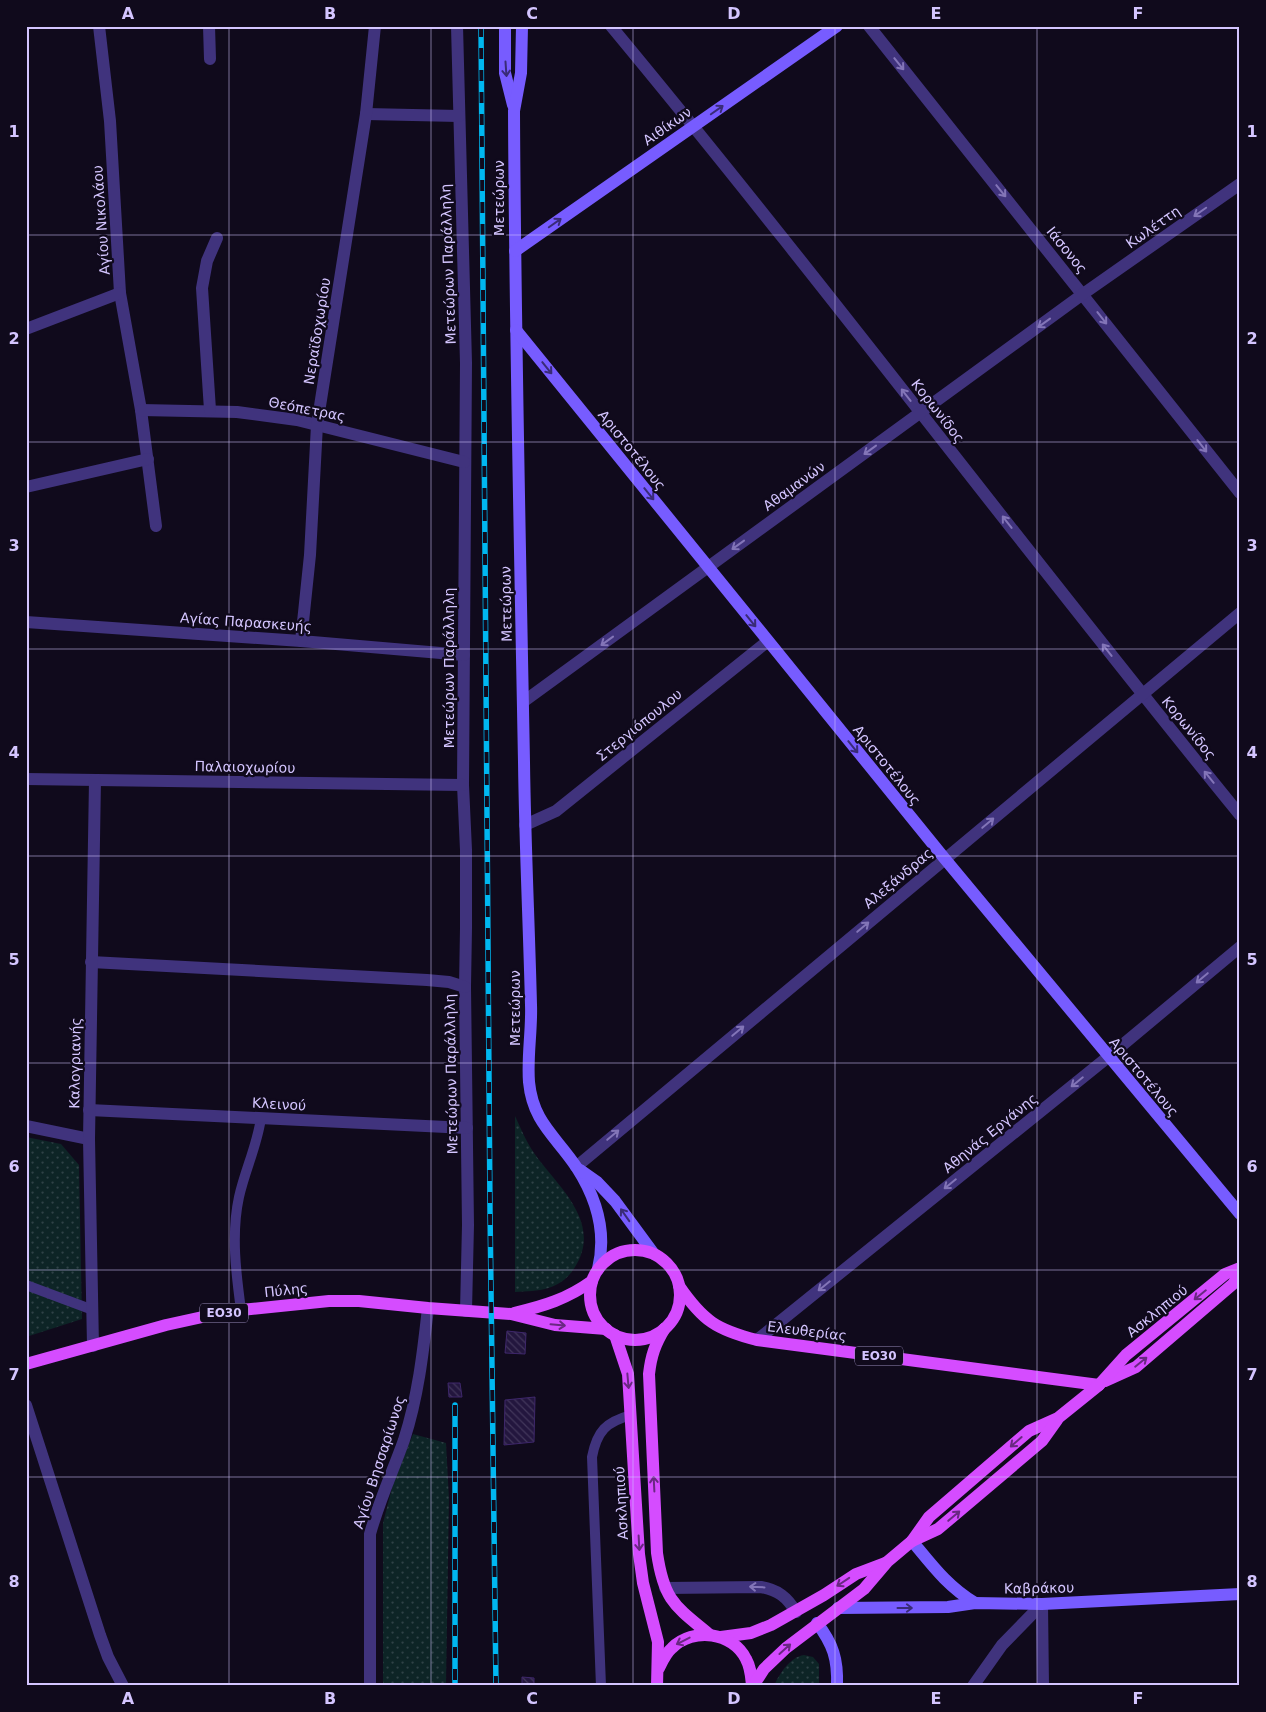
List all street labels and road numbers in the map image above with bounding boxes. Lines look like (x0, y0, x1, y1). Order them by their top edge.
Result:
street label: Αιθίκων (640, 103, 694, 148)
street label: Μετεώρων (491, 160, 507, 236)
street label: Αγίου Νικολάου (89, 165, 113, 275)
street label: Μετεώρων Παράλληλη (437, 183, 459, 345)
street label: Κωλέττη (1123, 203, 1183, 251)
street label: Ιάσονος (1043, 223, 1091, 277)
street label: Νεραϊδοχωρίου (301, 276, 333, 386)
street label: Κορωνίδος (908, 376, 968, 446)
street label: Θεόπετρας (267, 394, 347, 424)
street label: Αριστοτέλους (595, 407, 669, 493)
street label: Αθαμανών (760, 458, 828, 514)
street label: Μετεώρων (497, 566, 515, 642)
street label: Μετεώρων Παράλληλη (441, 588, 457, 748)
street label: Αγίας Παρασκευής (179, 609, 313, 635)
street label: Στεργιόπουλου (593, 686, 685, 764)
street label: Κορωνίδος (1159, 693, 1219, 763)
street label: Αριστοτέλους (850, 722, 924, 808)
street label: Παλαιοχωρίου (195, 758, 295, 776)
street label: Αλεξάνδρας (860, 844, 936, 912)
street label: Μετεώρων (507, 970, 523, 1046)
street label: Μετεώρων Παράλληλη (442, 994, 460, 1154)
street label: Καλογριανής (66, 1017, 84, 1109)
street label: Αριστοτέλους (1106, 1034, 1182, 1120)
street label: Αθηνάς Εργάνης (940, 1090, 1040, 1176)
street label: Κλεινού (251, 1095, 307, 1113)
street label: Πύλης (263, 1280, 309, 1300)
street label: Ασκληπιού (1123, 1282, 1191, 1340)
road number: ΕΟ30 (200, 1304, 248, 1322)
street label: Ελευθερίας (766, 1318, 848, 1344)
road number: ΕΟ30 (855, 1346, 903, 1365)
street label: Αγίου Βησσαρίωνος (350, 1393, 408, 1531)
street label: Ασκληπιού (611, 1466, 631, 1540)
street label: Καβράκου (1004, 1579, 1074, 1597)

